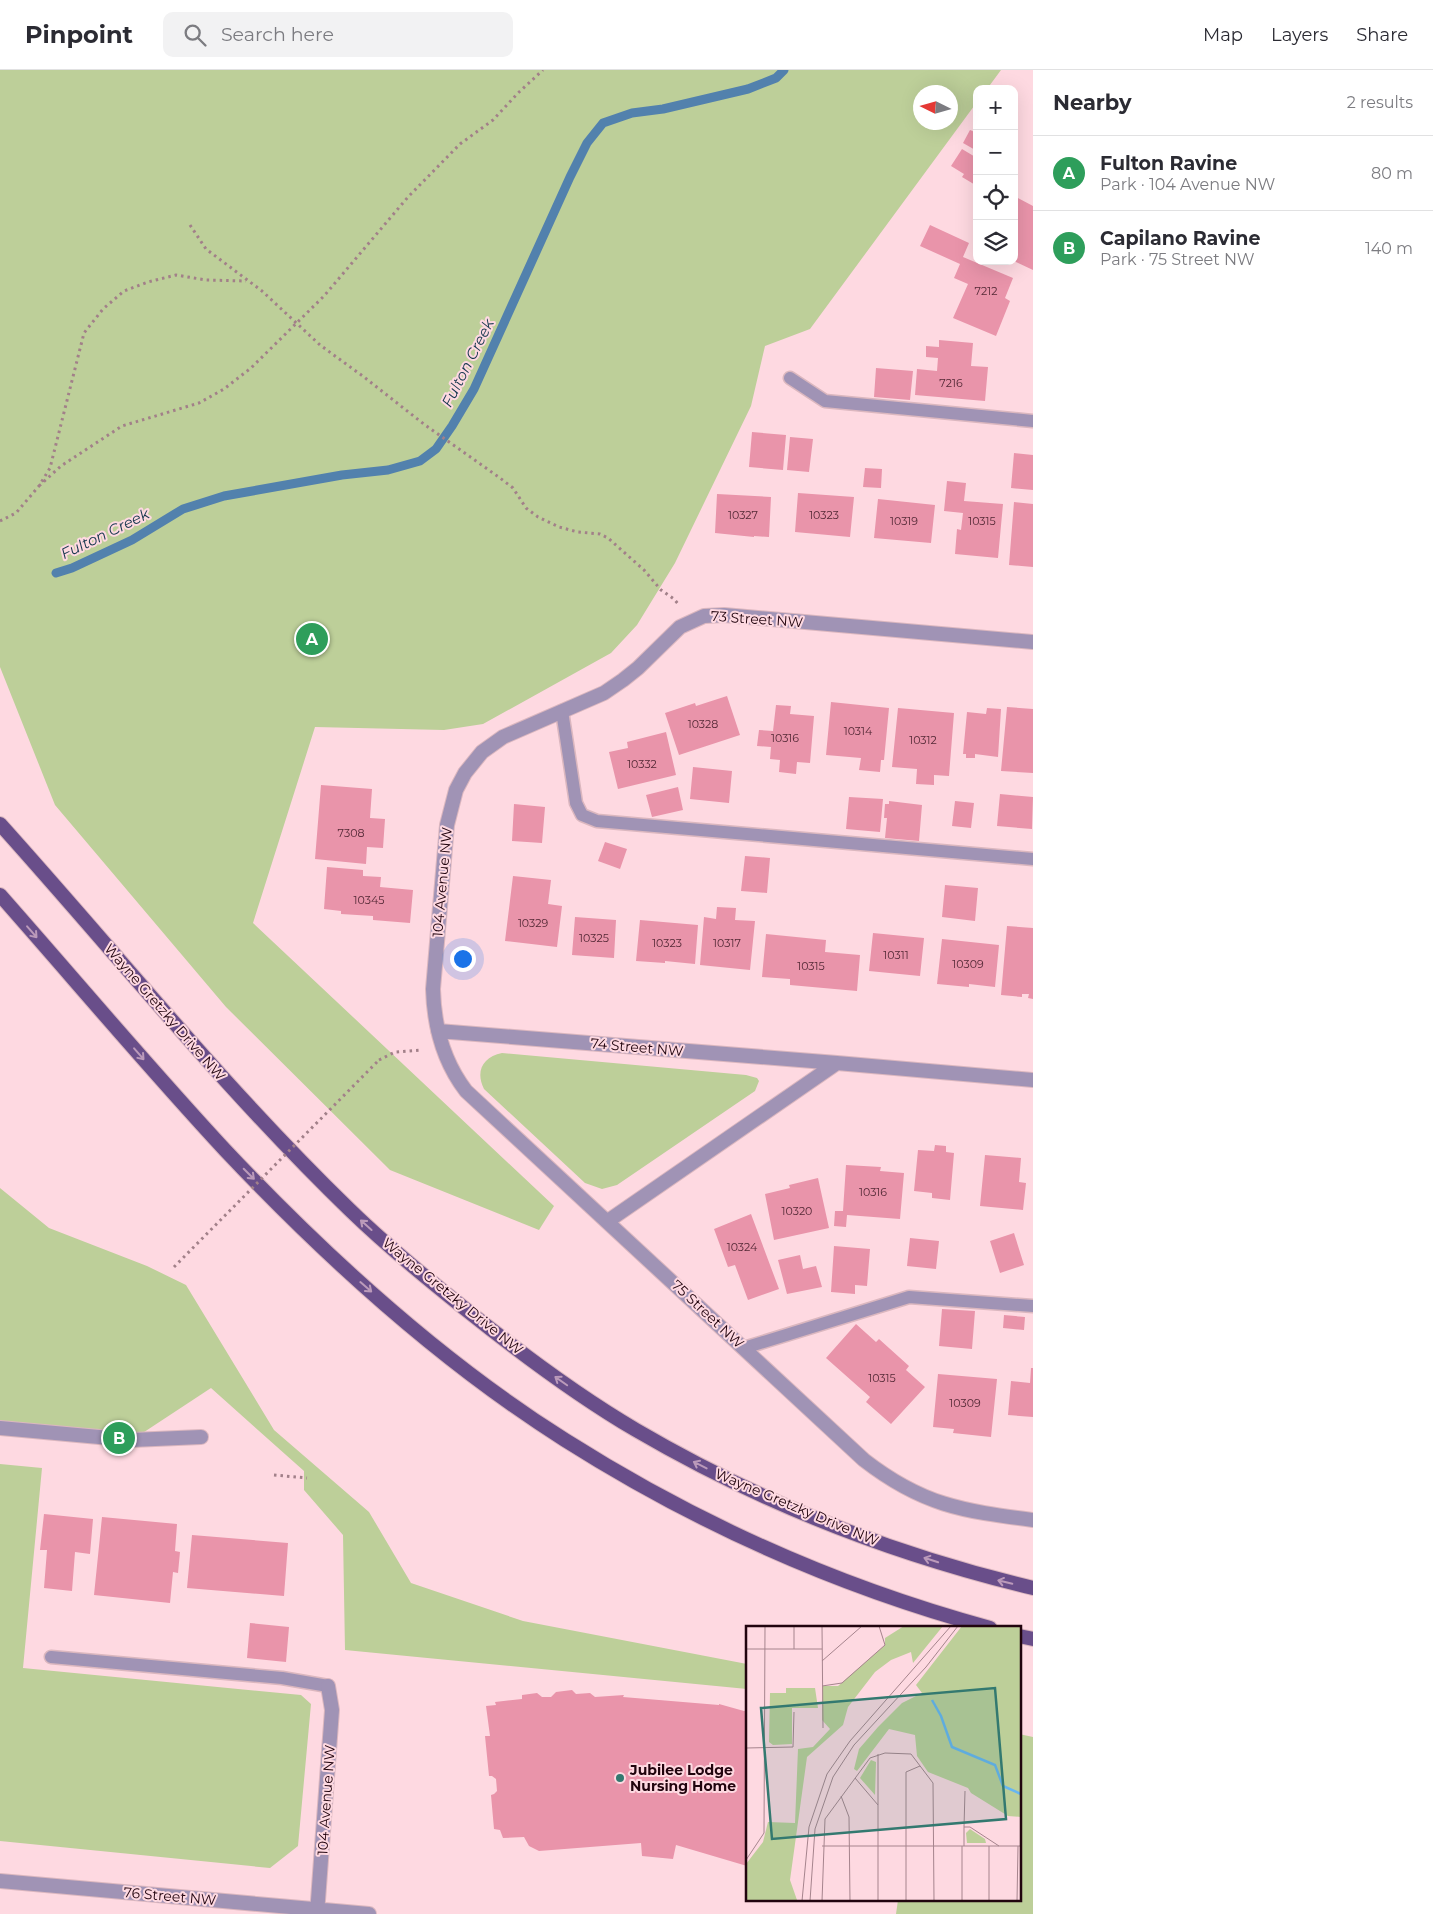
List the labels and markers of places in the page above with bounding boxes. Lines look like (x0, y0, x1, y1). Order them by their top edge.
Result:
pin: A (296, 620, 328, 658)
pin: B (103, 1419, 135, 1457)
place label: Jubilee Lodge Nursing Home (629, 1761, 736, 1795)
marker: Jubilee Lodge Nursing Home (614, 1772, 626, 1784)

